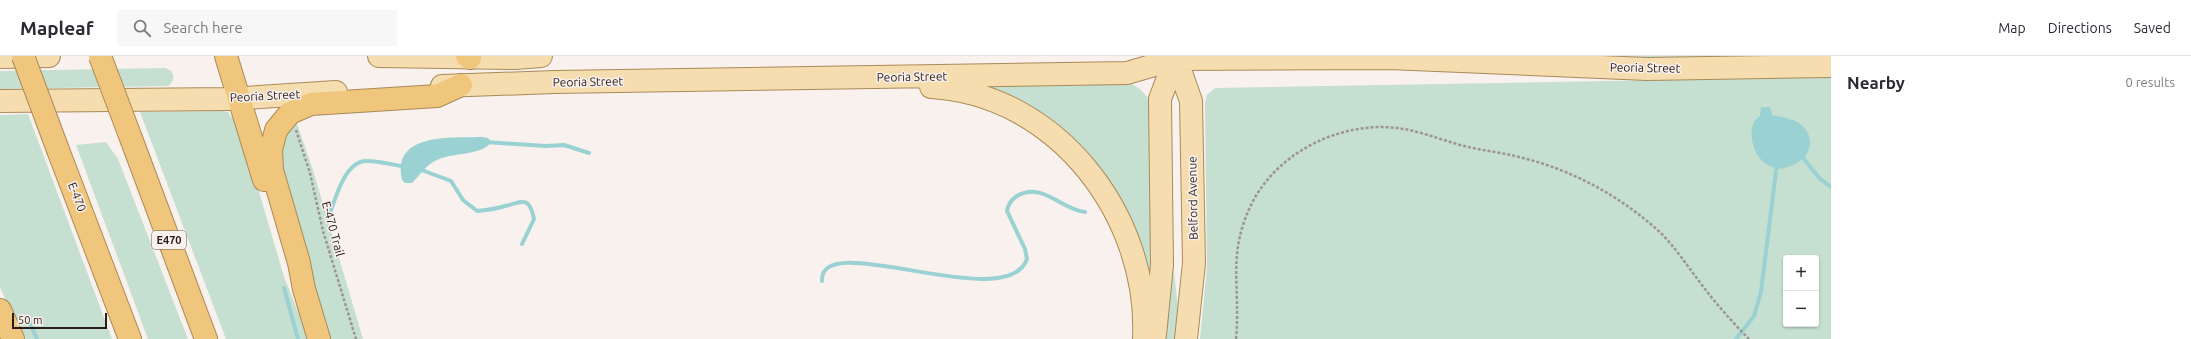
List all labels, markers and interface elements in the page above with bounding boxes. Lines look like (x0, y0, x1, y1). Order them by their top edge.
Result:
search box (117, 10, 397, 46)
text: Mapleaf (20, 17, 93, 39)
icon: search (131, 17, 153, 39)
text: Search here (163, 19, 243, 36)
text: Map (1998, 20, 2026, 36)
text: Directions (2048, 20, 2112, 36)
text: Saved (2134, 20, 2171, 36)
street label: Peoria Street (1610, 60, 1681, 75)
street label: Peoria Street (877, 69, 948, 84)
text: Nearby (1847, 73, 1905, 92)
street label: Peoria Street (553, 74, 624, 89)
text: 0 results (2125, 75, 2175, 89)
street label: Peoria Street (229, 87, 301, 104)
street label: Belford Avenue (1185, 156, 1200, 240)
street label: E-470 (66, 180, 89, 214)
street label: E-470 Trail (320, 200, 347, 258)
road number: E470 (152, 231, 186, 249)
map controls (1783, 255, 1819, 327)
button: + (1783, 255, 1819, 291)
button: − (1783, 291, 1819, 327)
scale bar (12, 311, 107, 330)
text: 50 m (18, 314, 42, 326)

